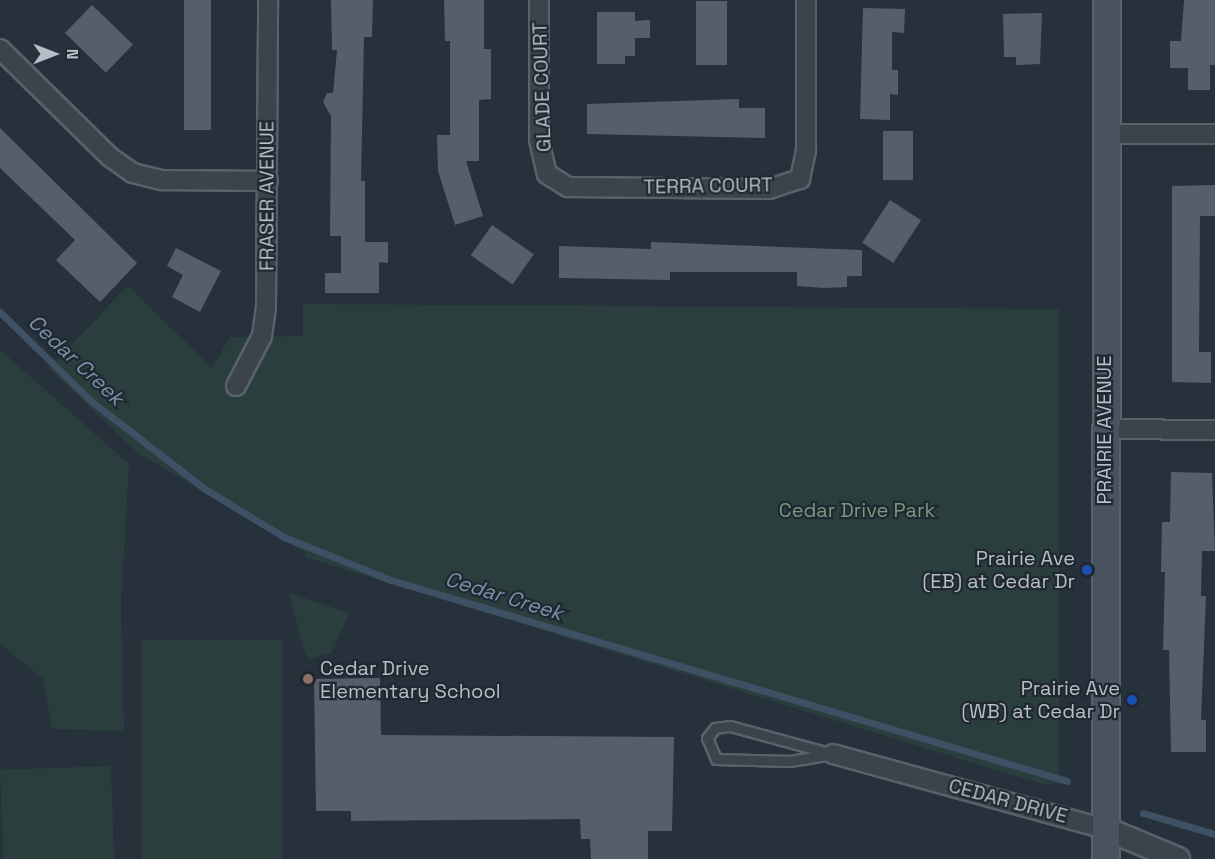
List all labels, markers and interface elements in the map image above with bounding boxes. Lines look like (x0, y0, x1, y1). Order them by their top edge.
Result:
street label: GLADE COURT (528, 22, 556, 152)
north arrow (24, 24, 84, 84)
text: N (62, 49, 83, 59)
street label: FRASER AVENUE (255, 121, 279, 271)
street label: TERRA COURT (643, 173, 773, 199)
water label: Cedar Creek (23, 309, 129, 411)
street label: PRAIRIE AVENUE (1092, 355, 1116, 505)
park label: Cedar Drive Park (779, 498, 935, 522)
place label: Prairie Ave (EB) at Cedar Dr (923, 546, 1075, 593)
marker: Prairie Ave (EB) at Cedar Dr (1080, 563, 1094, 577)
water label: Cedar Creek (442, 566, 566, 626)
place label: Cedar Drive Elementary School (320, 656, 501, 703)
marker: Cedar Drive Elementary School (301, 672, 315, 686)
place label: Prairie Ave (WB) at Cedar Dr (961, 676, 1120, 723)
marker: Prairie Ave (WB) at Cedar Dr (1125, 693, 1139, 707)
street label: CEDAR DRIVE (946, 774, 1070, 828)

